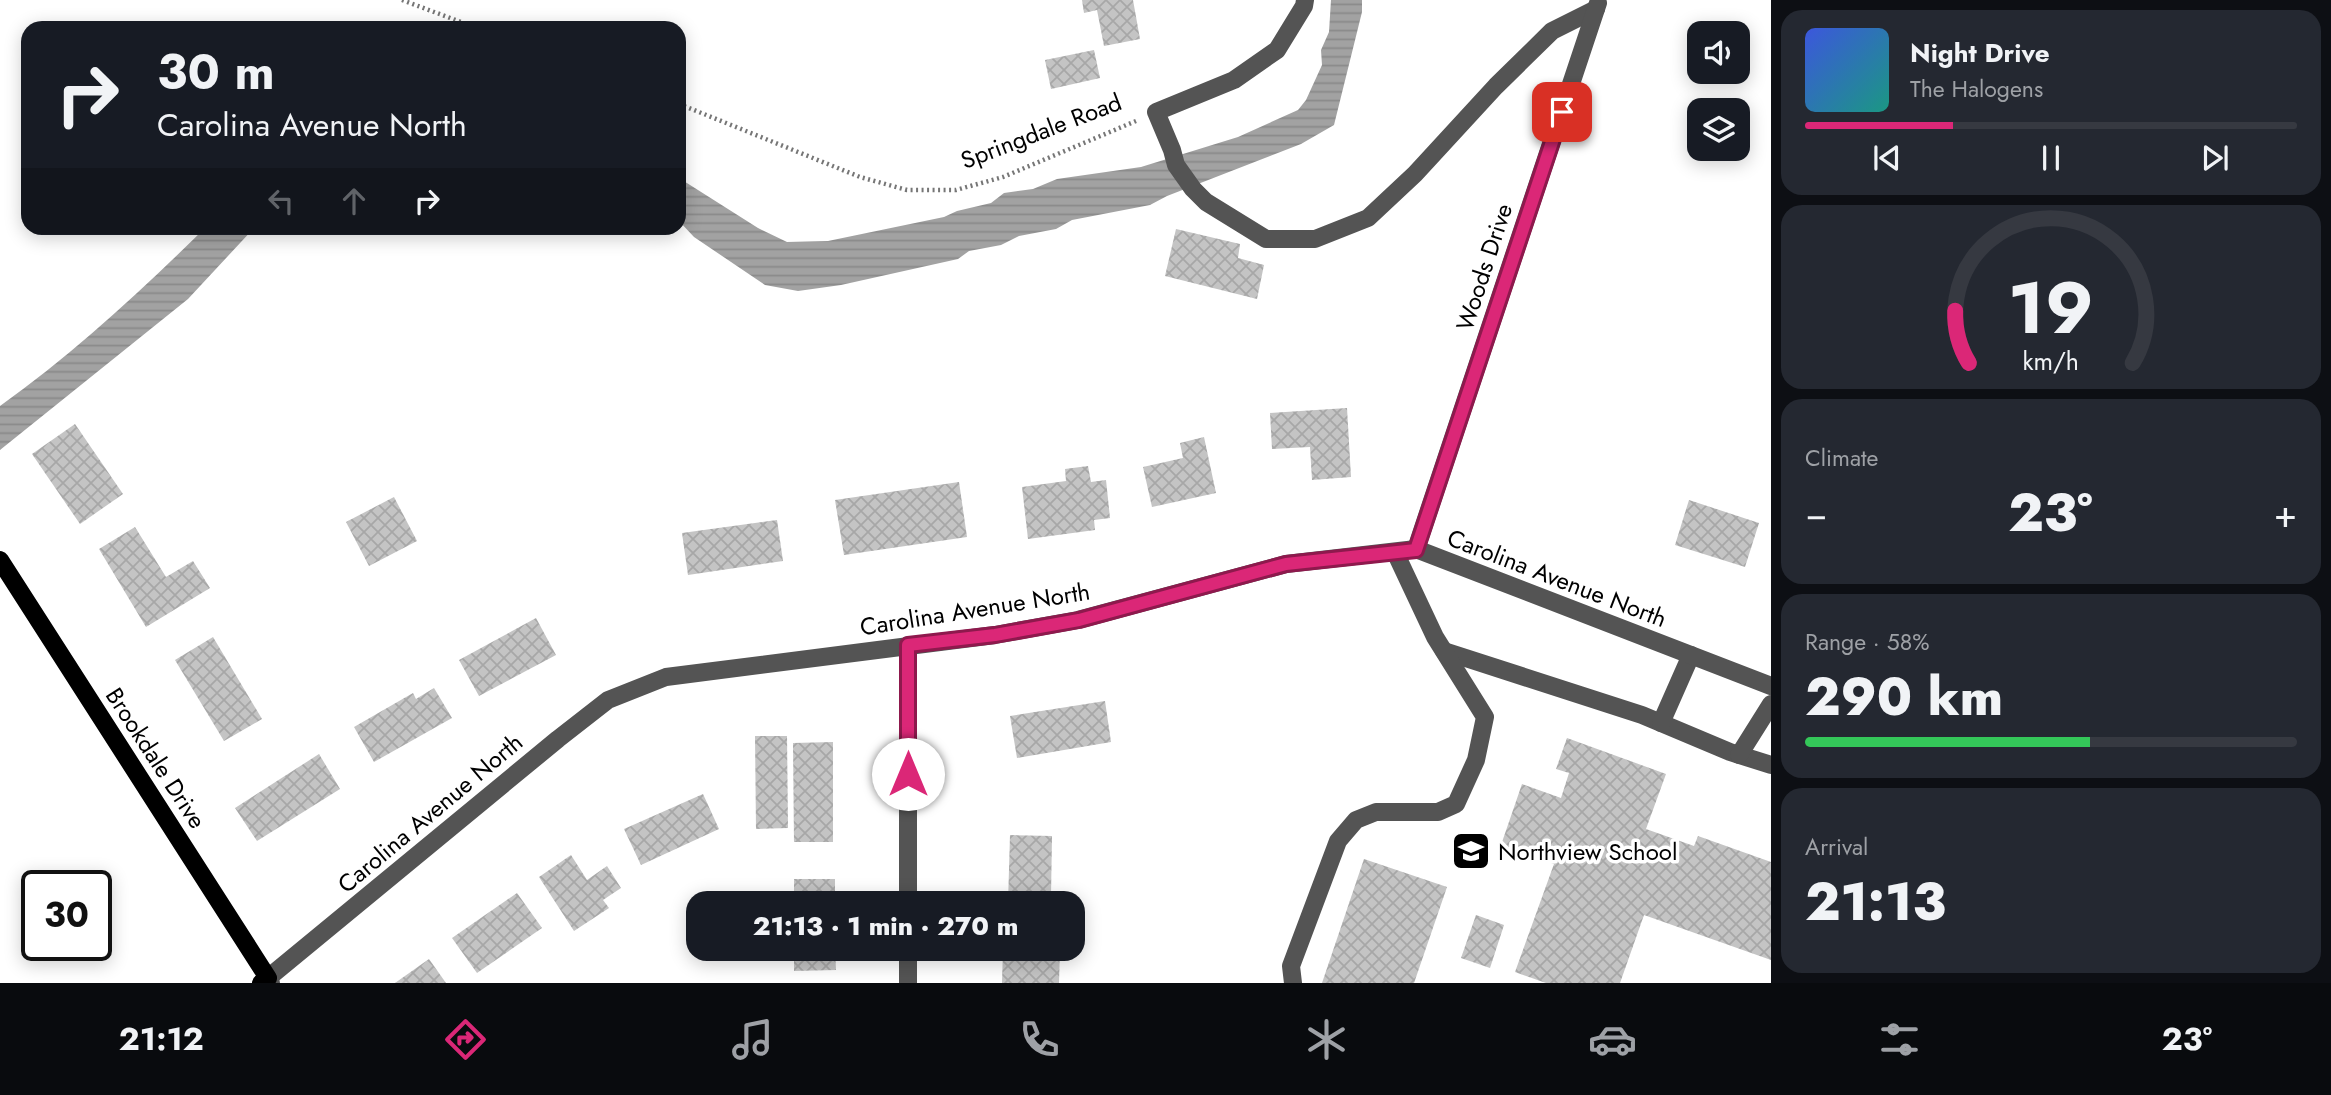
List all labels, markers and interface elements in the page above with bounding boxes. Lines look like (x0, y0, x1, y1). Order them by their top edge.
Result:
map controls (1687, 21, 1750, 161)
button: sound (1687, 21, 1750, 84)
text: Night Drive (1910, 34, 2050, 72)
text: 30 m (157, 37, 275, 107)
icon: right (42, 49, 133, 140)
text: The Halogens (1910, 72, 2043, 106)
pin (1532, 82, 1592, 142)
street label: Springdale Road (956, 84, 1126, 178)
icon: arrive (1543, 93, 1581, 131)
button: layers (1687, 98, 1750, 161)
text: Carolina Avenue North (157, 102, 467, 148)
icon: previous (1868, 139, 1906, 177)
icon: pause (2032, 139, 2070, 177)
icon: next (2196, 139, 2234, 177)
icon: left (262, 182, 300, 220)
icon: ahead (335, 182, 373, 220)
icon: right (408, 182, 446, 220)
street label: Woods Drive (1447, 199, 1521, 335)
text: 19 (2008, 255, 2094, 360)
text: km/h (2023, 343, 2079, 379)
text: Climate (1805, 441, 1878, 475)
text: 23° (2008, 475, 2093, 551)
text: − (1805, 486, 1827, 541)
text: + (2274, 486, 2297, 541)
street label: Carolina Avenue North (1442, 520, 1672, 636)
street label: Carolina Avenue North (858, 574, 1092, 644)
text: Range · 58% (1805, 625, 1929, 659)
text: 290 km (1805, 659, 2003, 735)
street label: Brookdale Drive (97, 681, 215, 835)
street label: Carolina Avenue North (330, 725, 530, 901)
position arrow (871, 737, 945, 811)
school or university icon: Northview School (1450, 830, 1492, 872)
text: Arrival (1805, 830, 1868, 864)
place label: Northview School (1498, 834, 1677, 869)
text: 21:13 (1805, 864, 1946, 940)
speed limit sign: 30 (21, 870, 112, 961)
text: 21:13 · 1 min · 270 m (753, 907, 1018, 945)
icon: directions (441, 1015, 490, 1064)
icon: music (728, 1015, 777, 1064)
icon: phone (1015, 1015, 1064, 1064)
icon: climate (1302, 1015, 1351, 1064)
icon: car (1588, 1015, 1637, 1064)
icon: filters (1875, 1015, 1924, 1064)
text: 21:12 (119, 1016, 204, 1062)
text: 23° (2162, 1016, 2212, 1062)

